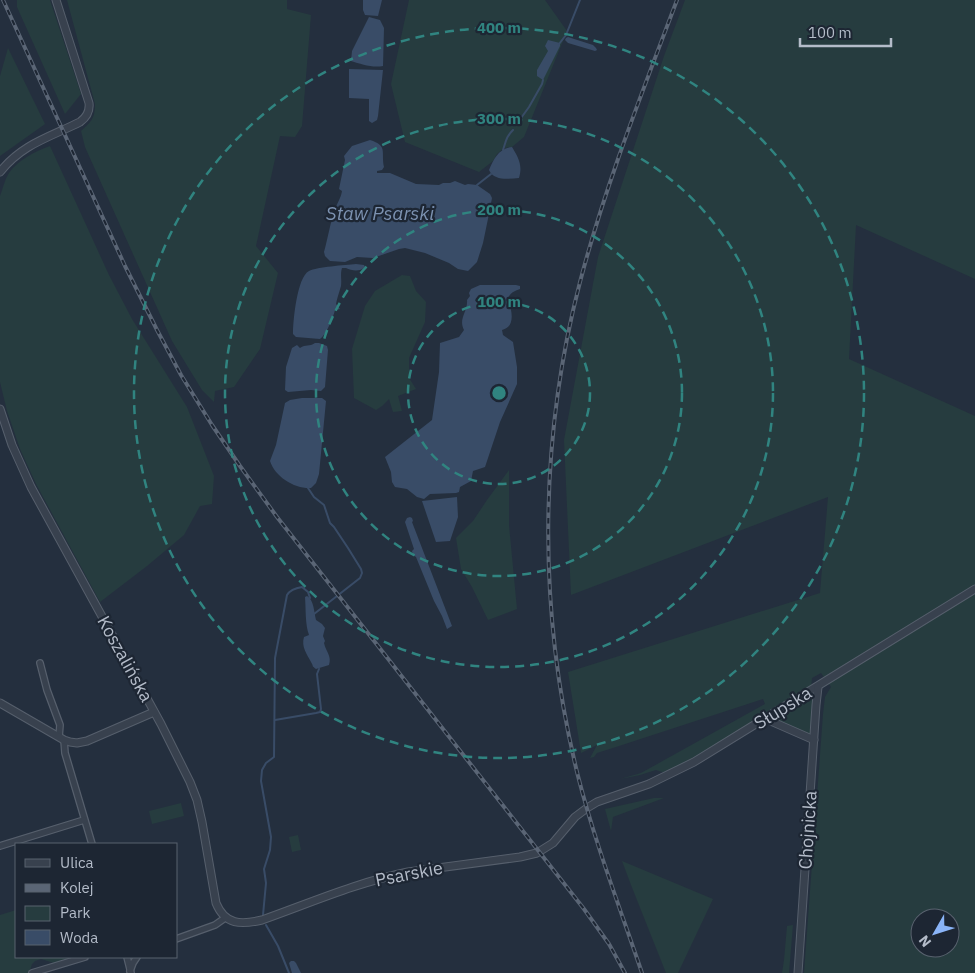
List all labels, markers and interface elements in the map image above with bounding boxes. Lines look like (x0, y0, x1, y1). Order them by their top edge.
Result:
scale bar (800, 15, 891, 47)
text: 400 m (477, 18, 521, 37)
text: 100 m (808, 23, 852, 42)
text: 300 m (477, 109, 521, 128)
text: 200 m (477, 200, 521, 219)
water label: Staw Psarski (326, 201, 435, 225)
text: 100 m (477, 292, 521, 311)
centre of rings (490, 384, 508, 402)
street label: Koszalińska (92, 612, 159, 706)
street label: Słupska (750, 681, 816, 734)
street label: Chojnicka (793, 789, 822, 870)
legend (15, 843, 178, 958)
text: Ulica (60, 853, 94, 872)
street label: Psarskie (373, 856, 445, 891)
text: Kolej (60, 878, 94, 897)
text: Park (60, 903, 90, 922)
north arrow (910, 908, 960, 958)
text: Woda (60, 928, 98, 947)
text: N (915, 932, 935, 951)

